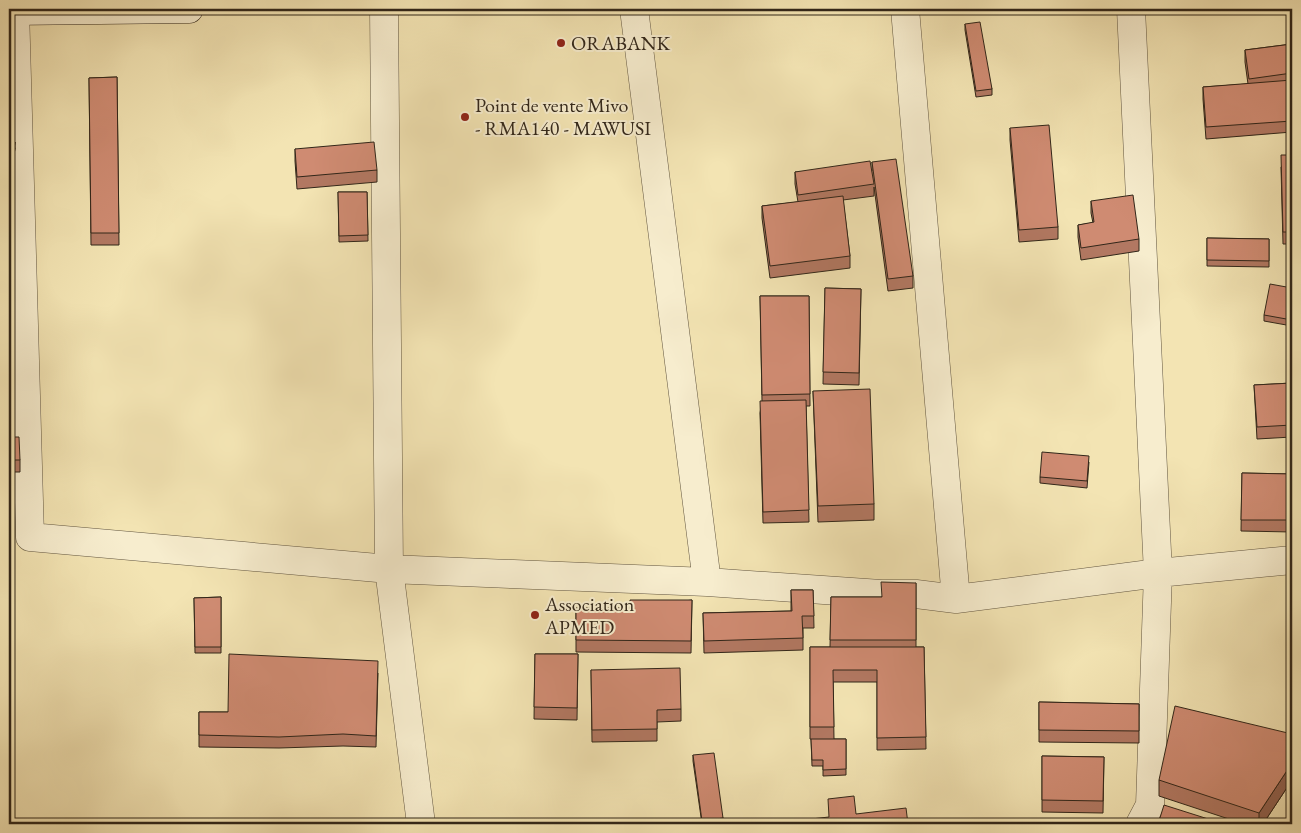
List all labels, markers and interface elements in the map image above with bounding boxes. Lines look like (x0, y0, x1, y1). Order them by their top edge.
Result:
place label: ORABANK (571, 30, 671, 56)
marker: ORABANK (555, 37, 567, 49)
place label: Point de vente Mivo - RMA140 - MAWUSI (475, 92, 651, 141)
marker: Point de vente Mivo - RMA140 - MAWUSI (459, 111, 471, 123)
place label: Association APMED (544, 591, 635, 640)
marker: Association APMED (529, 609, 541, 621)

